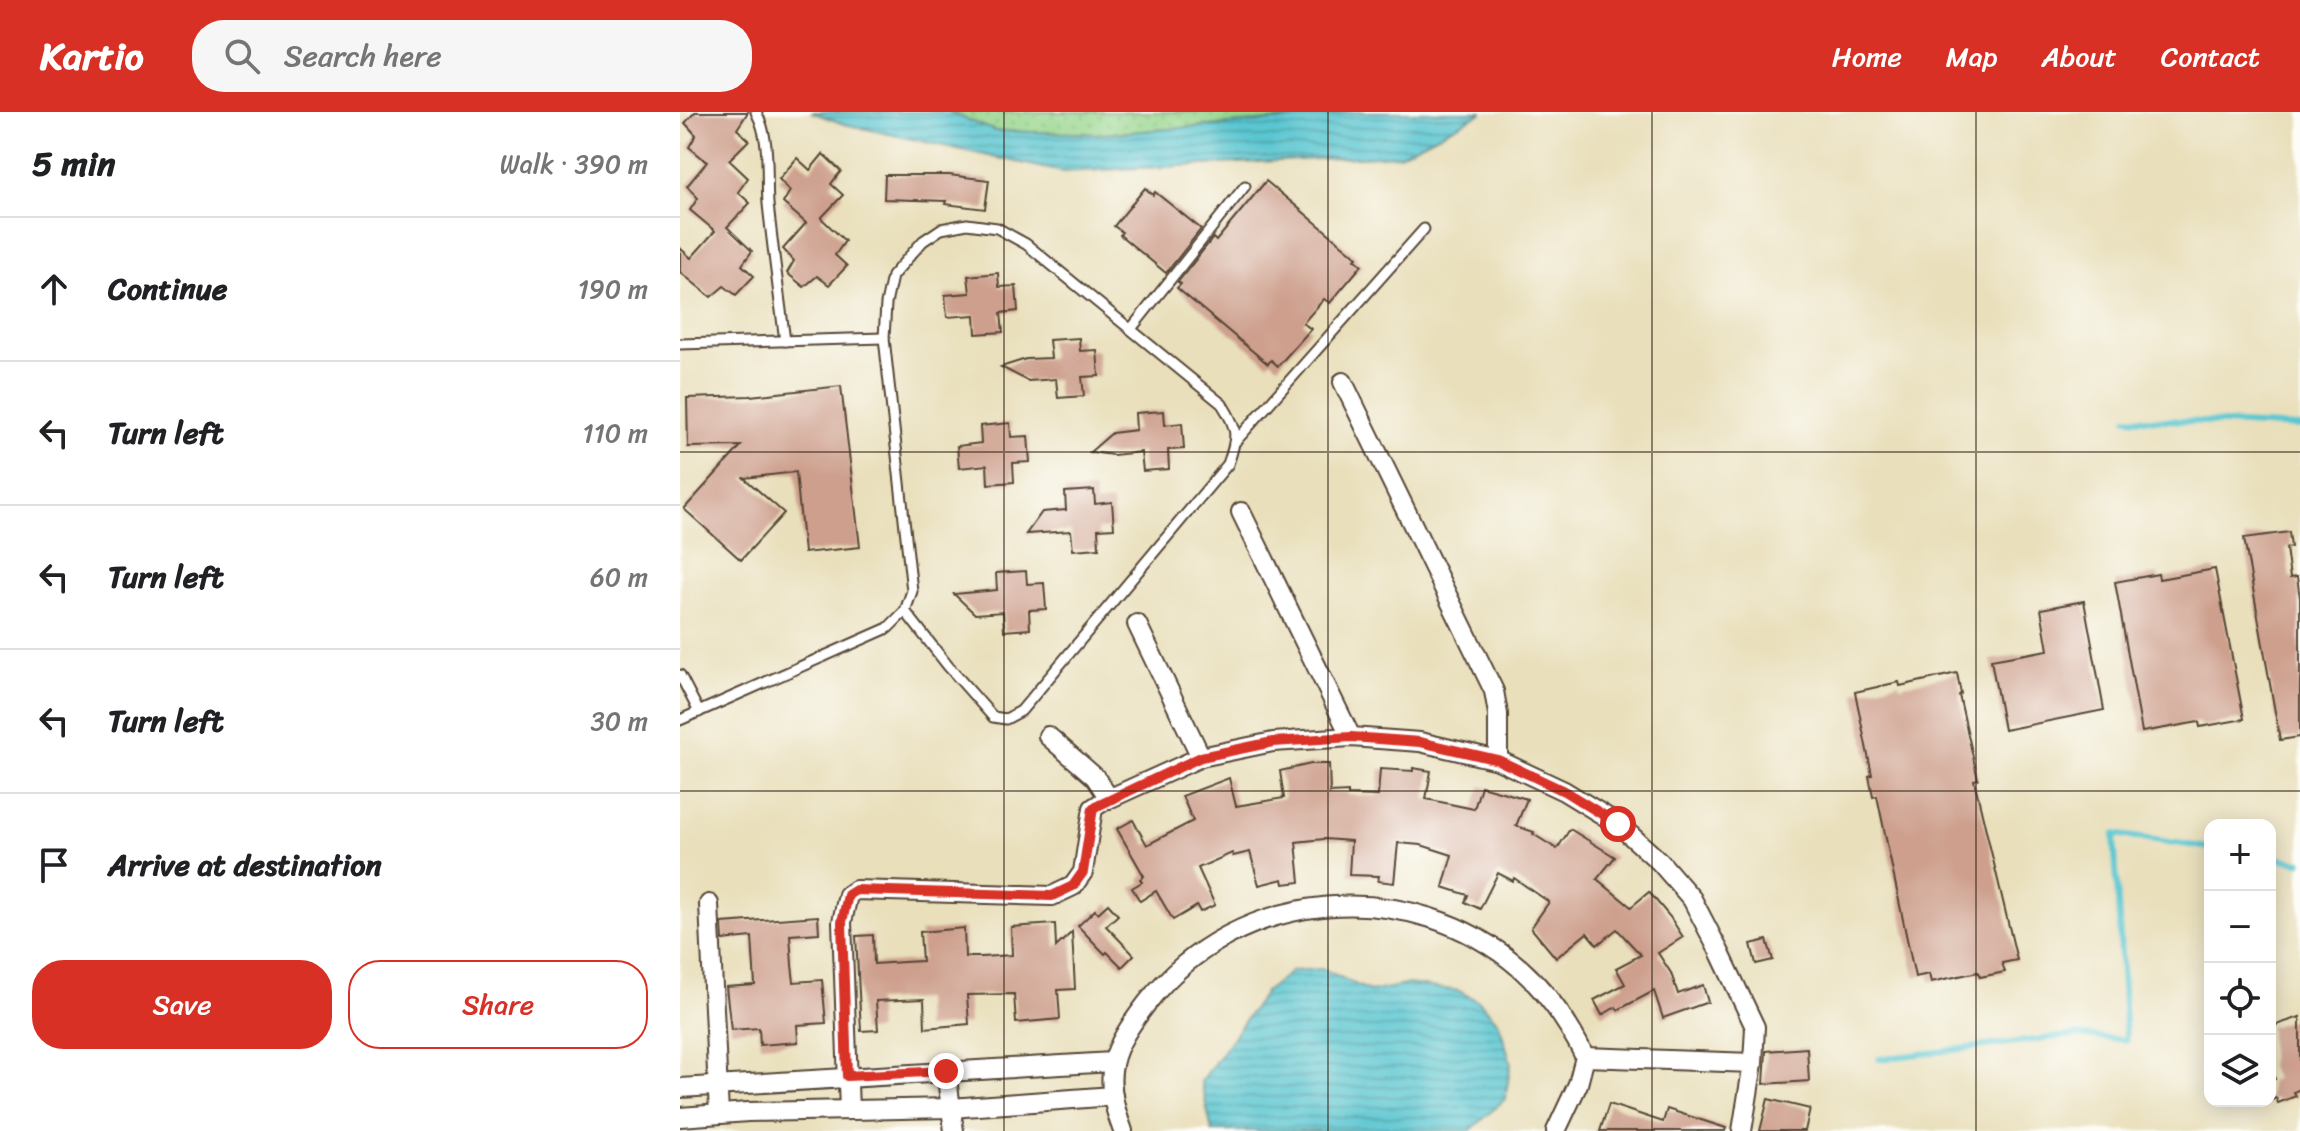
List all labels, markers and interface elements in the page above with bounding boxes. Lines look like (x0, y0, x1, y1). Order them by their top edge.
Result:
search box (192, 20, 752, 92)
text: Kartio (40, 23, 144, 90)
text: Search here (284, 29, 442, 83)
text: Home (1832, 32, 1902, 81)
text: Map (1946, 32, 1997, 81)
text: About (2041, 32, 2117, 81)
text: Contact (2161, 32, 2260, 81)
icon: search (220, 34, 264, 78)
text: 5 min (32, 134, 115, 194)
text: Walk · 390 m (500, 141, 648, 187)
text: Continue (108, 262, 227, 316)
text: 190 m (578, 266, 648, 312)
icon: ahead (32, 267, 76, 311)
text: Turn left (108, 406, 224, 460)
text: 110 m (583, 410, 648, 456)
icon: left (32, 411, 76, 455)
text: Turn left (108, 550, 224, 604)
text: 60 m (590, 554, 648, 600)
icon: left (32, 555, 76, 599)
text: Turn left (108, 694, 224, 748)
text: 30 m (591, 698, 648, 744)
icon: left (32, 699, 76, 743)
route start (1600, 806, 1636, 842)
map controls (2204, 819, 2276, 1107)
button: + (2204, 819, 2276, 891)
text: Arrive at destination (108, 838, 382, 892)
icon: arrive (32, 843, 76, 887)
button: − (2204, 891, 2276, 963)
button: Save (32, 960, 332, 1049)
button: Share (348, 960, 648, 1049)
button: locate (2204, 963, 2276, 1035)
button: layers (2204, 1035, 2276, 1107)
route end (928, 1053, 964, 1089)

